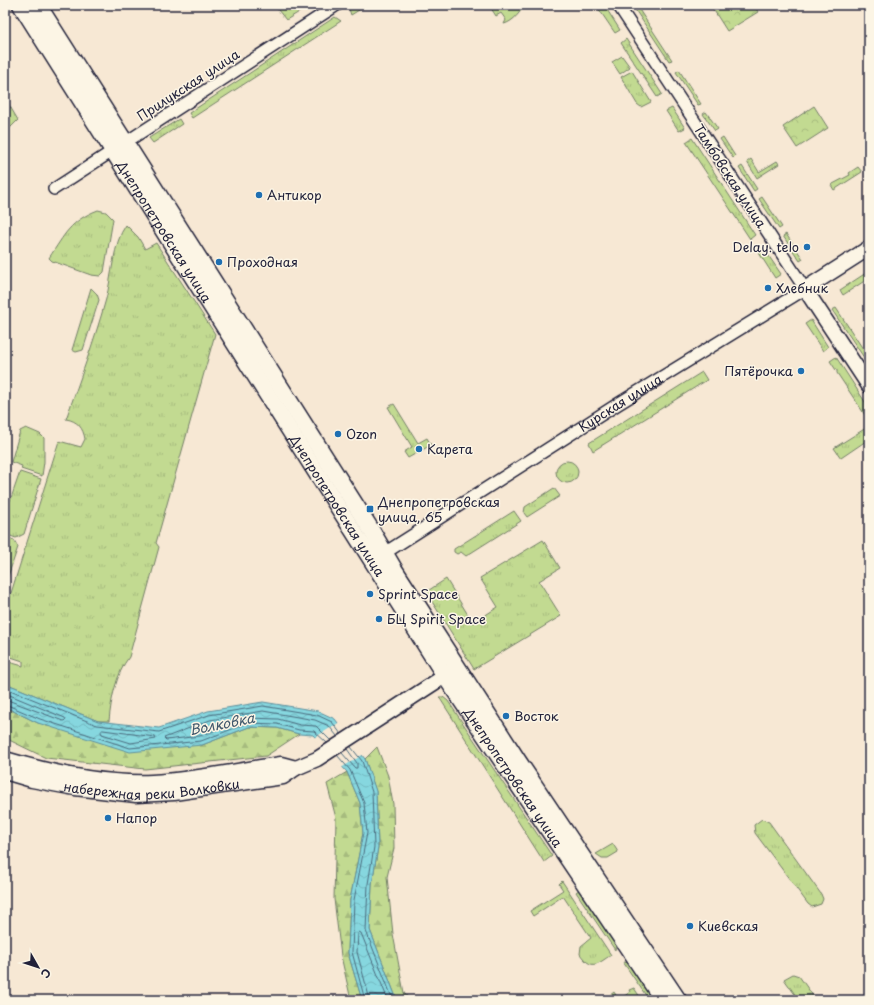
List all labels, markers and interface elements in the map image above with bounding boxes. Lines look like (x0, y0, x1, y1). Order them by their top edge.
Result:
street label: Прилукская улица (133, 44, 243, 125)
street label: Тамбовская улица (690, 120, 772, 232)
street label: Днепропетровская улица (112, 156, 217, 307)
place label: Антикор (267, 185, 322, 204)
marker: Антикор (254, 190, 264, 200)
place label: Delay. telo (733, 237, 799, 256)
marker: Delay. telo (802, 242, 812, 252)
place label: Проходная (227, 252, 298, 271)
marker: Проходная (214, 257, 224, 267)
place label: Хлебник (776, 278, 828, 297)
marker: Хлебник (763, 283, 773, 293)
place label: Пятёрочка (724, 361, 794, 380)
marker: Пятёрочка (796, 366, 806, 376)
street label: Курская улица (574, 369, 666, 436)
place label: Ozon (346, 424, 377, 443)
marker: Ozon (333, 429, 343, 439)
street label: Днепропетровская улица (285, 430, 390, 581)
place label: Карета (427, 439, 473, 458)
marker: Карета (414, 444, 424, 454)
place label: Днепропетровская улица, 65 (377, 492, 500, 526)
marker: Днепропетровская улица, 65 (365, 504, 375, 514)
place label: Sprint Space (378, 584, 458, 603)
marker: Sprint Space (365, 589, 375, 599)
place label: БЦ Spirit Space (387, 609, 486, 628)
marker: БЦ Spirit Space (374, 614, 384, 624)
street label: Днепропетровская улица (459, 703, 568, 851)
place label: Восток (514, 706, 559, 725)
water label: Волковка (188, 707, 258, 740)
marker: Восток (501, 711, 511, 721)
street label: набережная реки Волковки (62, 773, 241, 804)
place label: Напор (116, 808, 157, 827)
marker: Напор (103, 813, 113, 823)
place label: Киевская (698, 916, 758, 935)
marker: Киевская (685, 921, 695, 931)
north arrow (18, 947, 58, 987)
text: С (37, 965, 55, 982)

